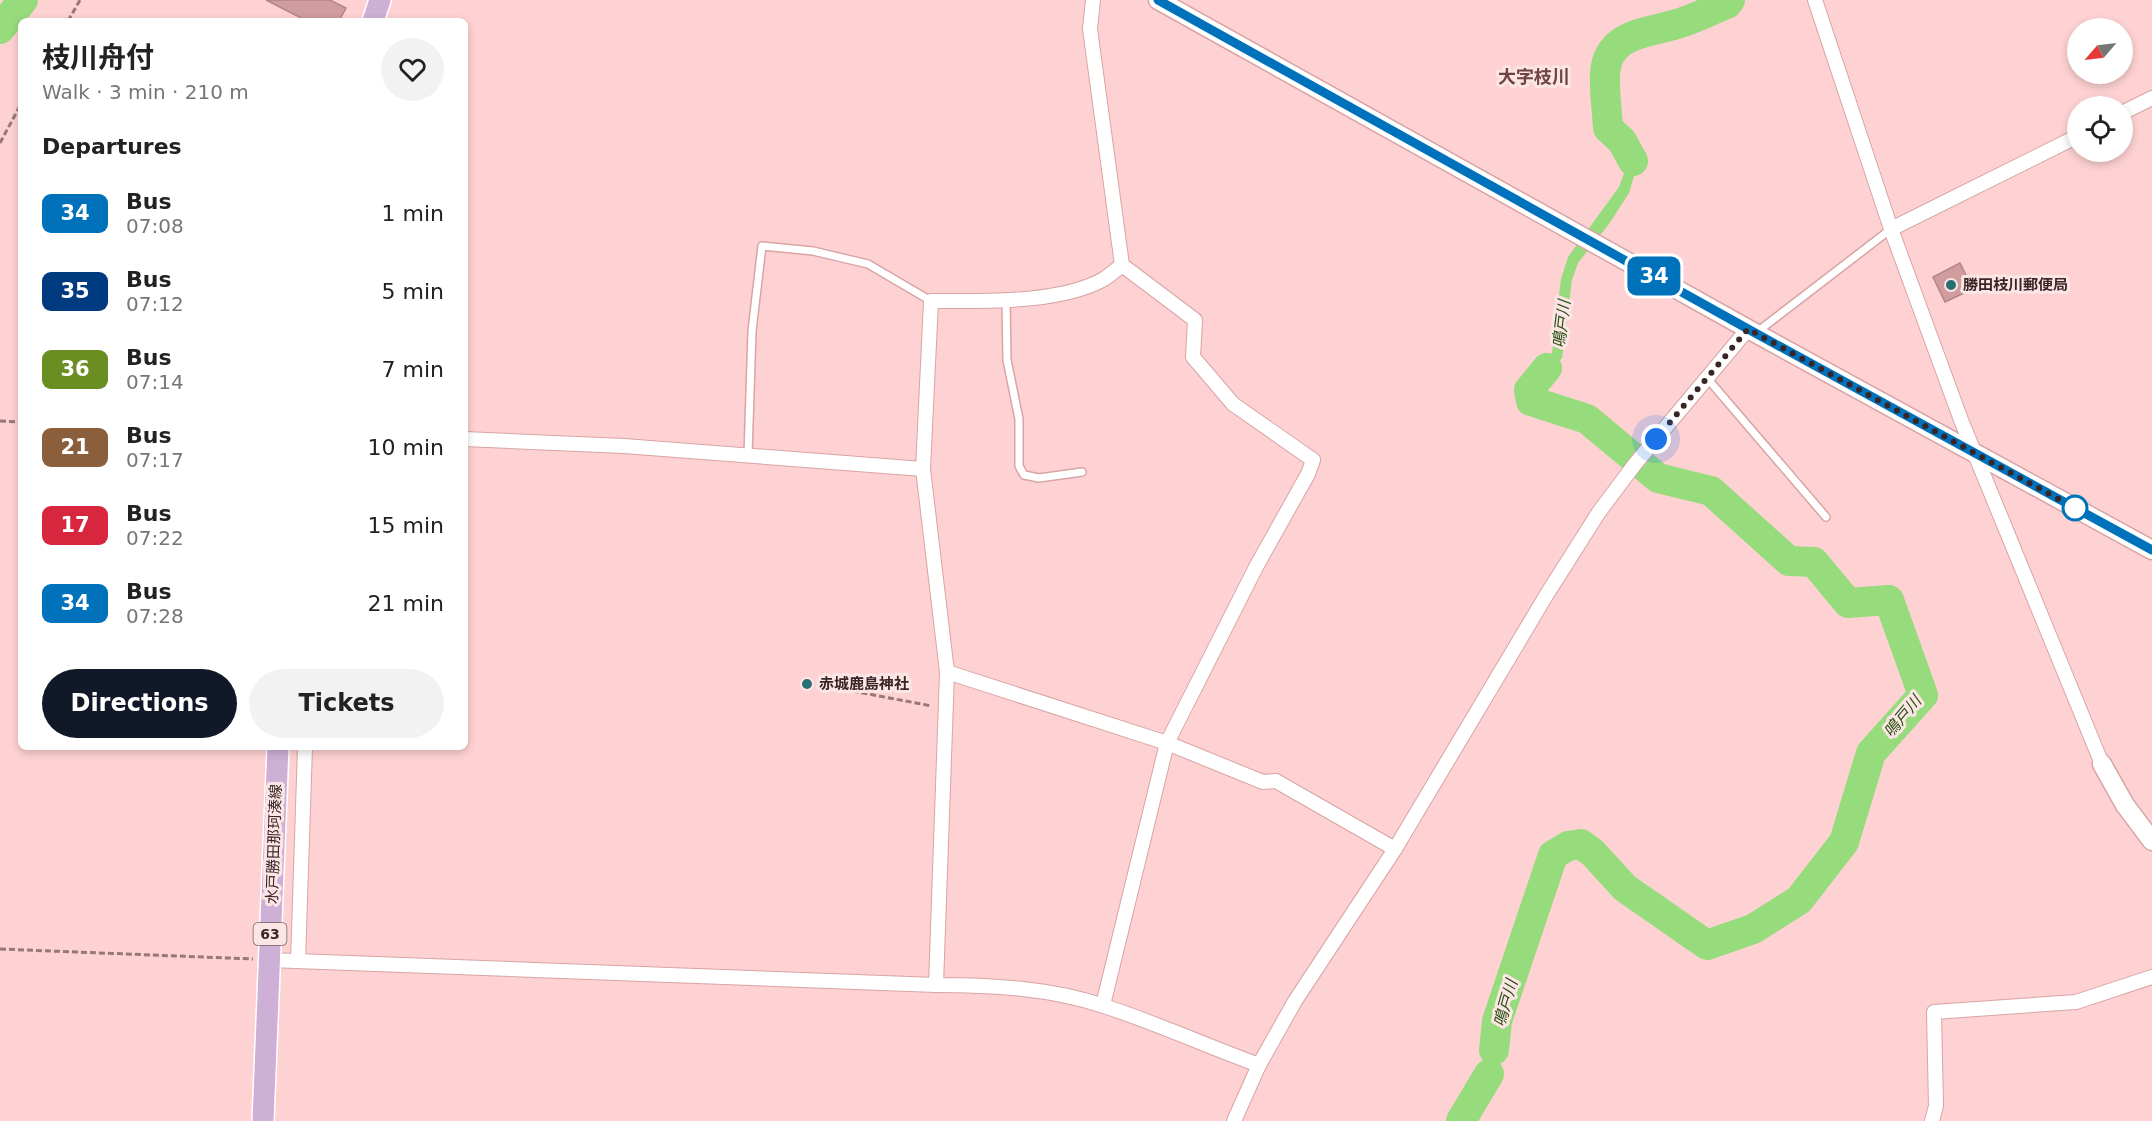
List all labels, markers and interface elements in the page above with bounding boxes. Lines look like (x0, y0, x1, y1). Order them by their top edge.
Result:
north arrow (2067, 18, 2133, 84)
map controls (2067, 18, 2133, 162)
button: heart (381, 38, 444, 101)
text: 枝川舟付 (42, 41, 154, 74)
district label: 大字枝川 (1498, 66, 1570, 87)
text: Walk · 3 min · 210 m (42, 80, 249, 104)
button: locate (2067, 96, 2133, 162)
text: Departures (42, 134, 182, 159)
text: Bus (126, 189, 172, 214)
text: 34 (60, 201, 90, 225)
text: 1 min (382, 201, 444, 226)
text: 07:08 (126, 214, 184, 238)
line badge: 34 (1627, 256, 1681, 296)
text: 34 (1639, 264, 1669, 288)
text: Bus (126, 267, 172, 292)
place label: 勝田枝川郵便局 (1963, 276, 2068, 294)
marker: 勝田枝川郵便局 (1944, 278, 1958, 292)
text: 35 (60, 279, 90, 303)
text: 5 min (382, 279, 444, 304)
text: 07:12 (126, 292, 184, 316)
water label: 鳴戸川 (1549, 297, 1574, 349)
text: Bus (126, 345, 172, 370)
text: 36 (60, 357, 90, 381)
text: 7 min (382, 357, 444, 382)
text: 07:14 (126, 370, 184, 394)
text: Bus (126, 423, 172, 448)
your location (1641, 424, 1671, 454)
text: 21 (60, 435, 90, 459)
text: 10 min (368, 435, 444, 460)
text: 07:17 (126, 448, 184, 472)
unlabelled marker (2062, 495, 2088, 521)
text: Bus (126, 501, 172, 526)
text: 17 (60, 513, 90, 537)
text: 15 min (368, 513, 444, 538)
text: 07:22 (126, 526, 184, 550)
text: Bus (126, 579, 172, 604)
text: 34 (60, 591, 90, 615)
text: 21 min (368, 591, 444, 616)
text: 07:28 (126, 604, 184, 628)
button: Directions (42, 669, 237, 738)
button: Tickets (249, 669, 444, 738)
place label: 赤城鹿島神社 (819, 675, 909, 693)
marker: 赤城鹿島神社 (800, 677, 814, 691)
water label: 鳴戸川 (1880, 690, 1926, 741)
street label: 水戸勝田那珂湊線 (263, 784, 285, 904)
road number: 63 (254, 923, 286, 945)
water label: 鳴戸川 (1490, 976, 1522, 1029)

